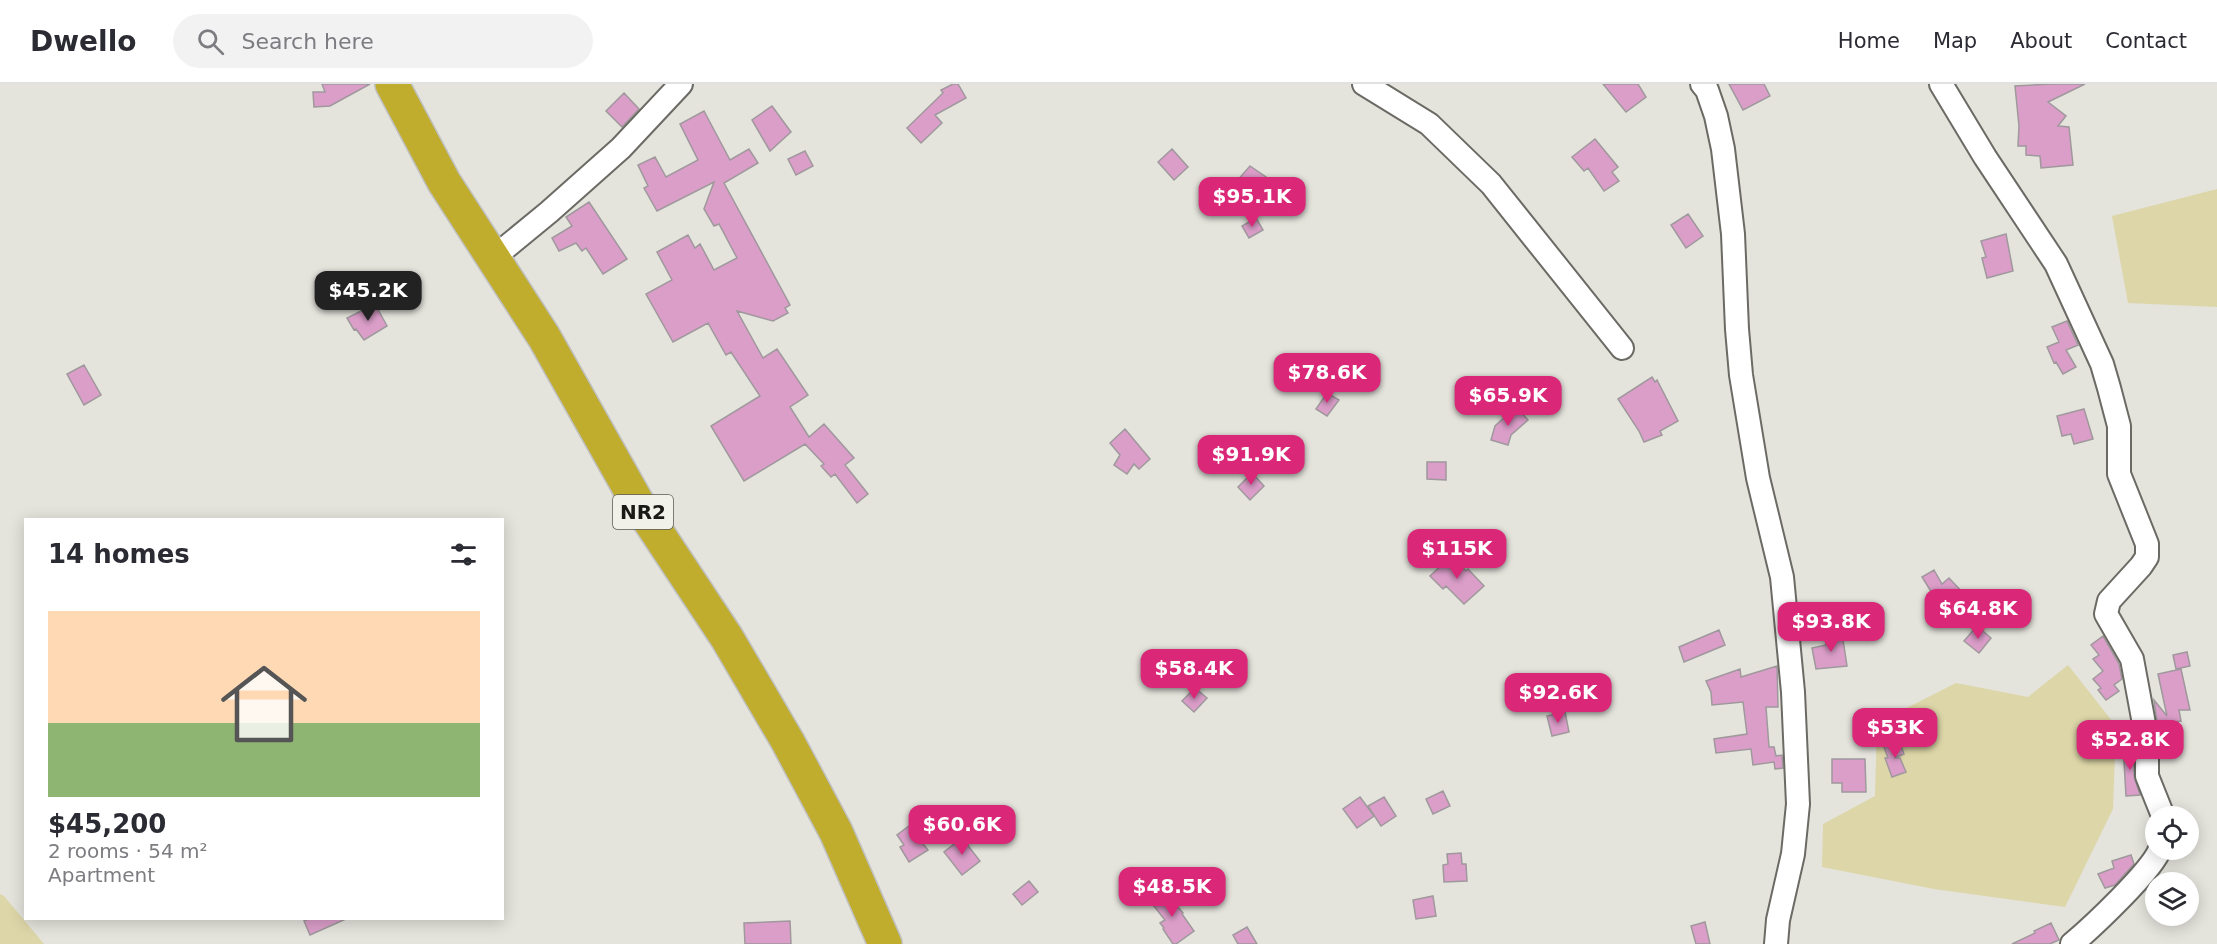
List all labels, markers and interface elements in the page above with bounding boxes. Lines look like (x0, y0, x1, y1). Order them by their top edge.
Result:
search box (173, 14, 593, 68)
text: Dwello (30, 25, 137, 58)
icon: search (194, 25, 227, 58)
text: Search here (242, 29, 374, 54)
text: Home (1838, 29, 1900, 53)
text: Map (1933, 29, 1977, 53)
text: About (2010, 29, 2072, 53)
text: Contact (2105, 29, 2187, 53)
pin: $95.1K (1203, 177, 1301, 228)
text: $95.1K (1213, 184, 1291, 208)
pin: $45.2K (319, 271, 417, 322)
text: $45.2K (329, 278, 407, 302)
pin: $78.6K (1278, 353, 1376, 404)
text: $78.6K (1288, 360, 1366, 384)
pin: $65.9K (1459, 376, 1557, 427)
text: $65.9K (1469, 383, 1547, 407)
pin: $91.9K (1202, 435, 1300, 486)
text: $91.9K (1212, 442, 1290, 466)
road number: NR2 (613, 495, 673, 529)
pin: $115K (1415, 529, 1499, 580)
text: $115K (1421, 536, 1493, 560)
icon: filters (447, 538, 480, 571)
text: 14 homes (48, 539, 190, 569)
pin: $64.8K (1929, 589, 2027, 640)
text: $64.8K (1939, 596, 2017, 620)
pin: $93.8K (1782, 602, 1880, 653)
text: $93.8K (1792, 609, 1870, 633)
pin: $58.4K (1145, 649, 1243, 700)
icon: home (210, 650, 318, 758)
text: $58.4K (1155, 656, 1233, 680)
pin: $92.6K (1509, 673, 1607, 724)
text: $92.6K (1519, 680, 1597, 704)
pin: $53K (1859, 708, 1931, 759)
text: $53K (1866, 715, 1924, 739)
pin: $52.8K (2081, 720, 2179, 771)
text: $52.8K (2091, 727, 2169, 751)
pin: $60.6K (913, 805, 1011, 856)
map controls (2145, 806, 2199, 926)
button: locate (2145, 806, 2199, 860)
text: $45,200 (48, 809, 166, 839)
text: $60.6K (923, 812, 1001, 836)
text: 2 rooms · 54 m² (48, 839, 208, 863)
text: Apartment (48, 863, 155, 887)
pin: $48.5K (1123, 867, 1221, 918)
button: layers (2145, 872, 2199, 926)
text: $48.5K (1133, 874, 1211, 898)

